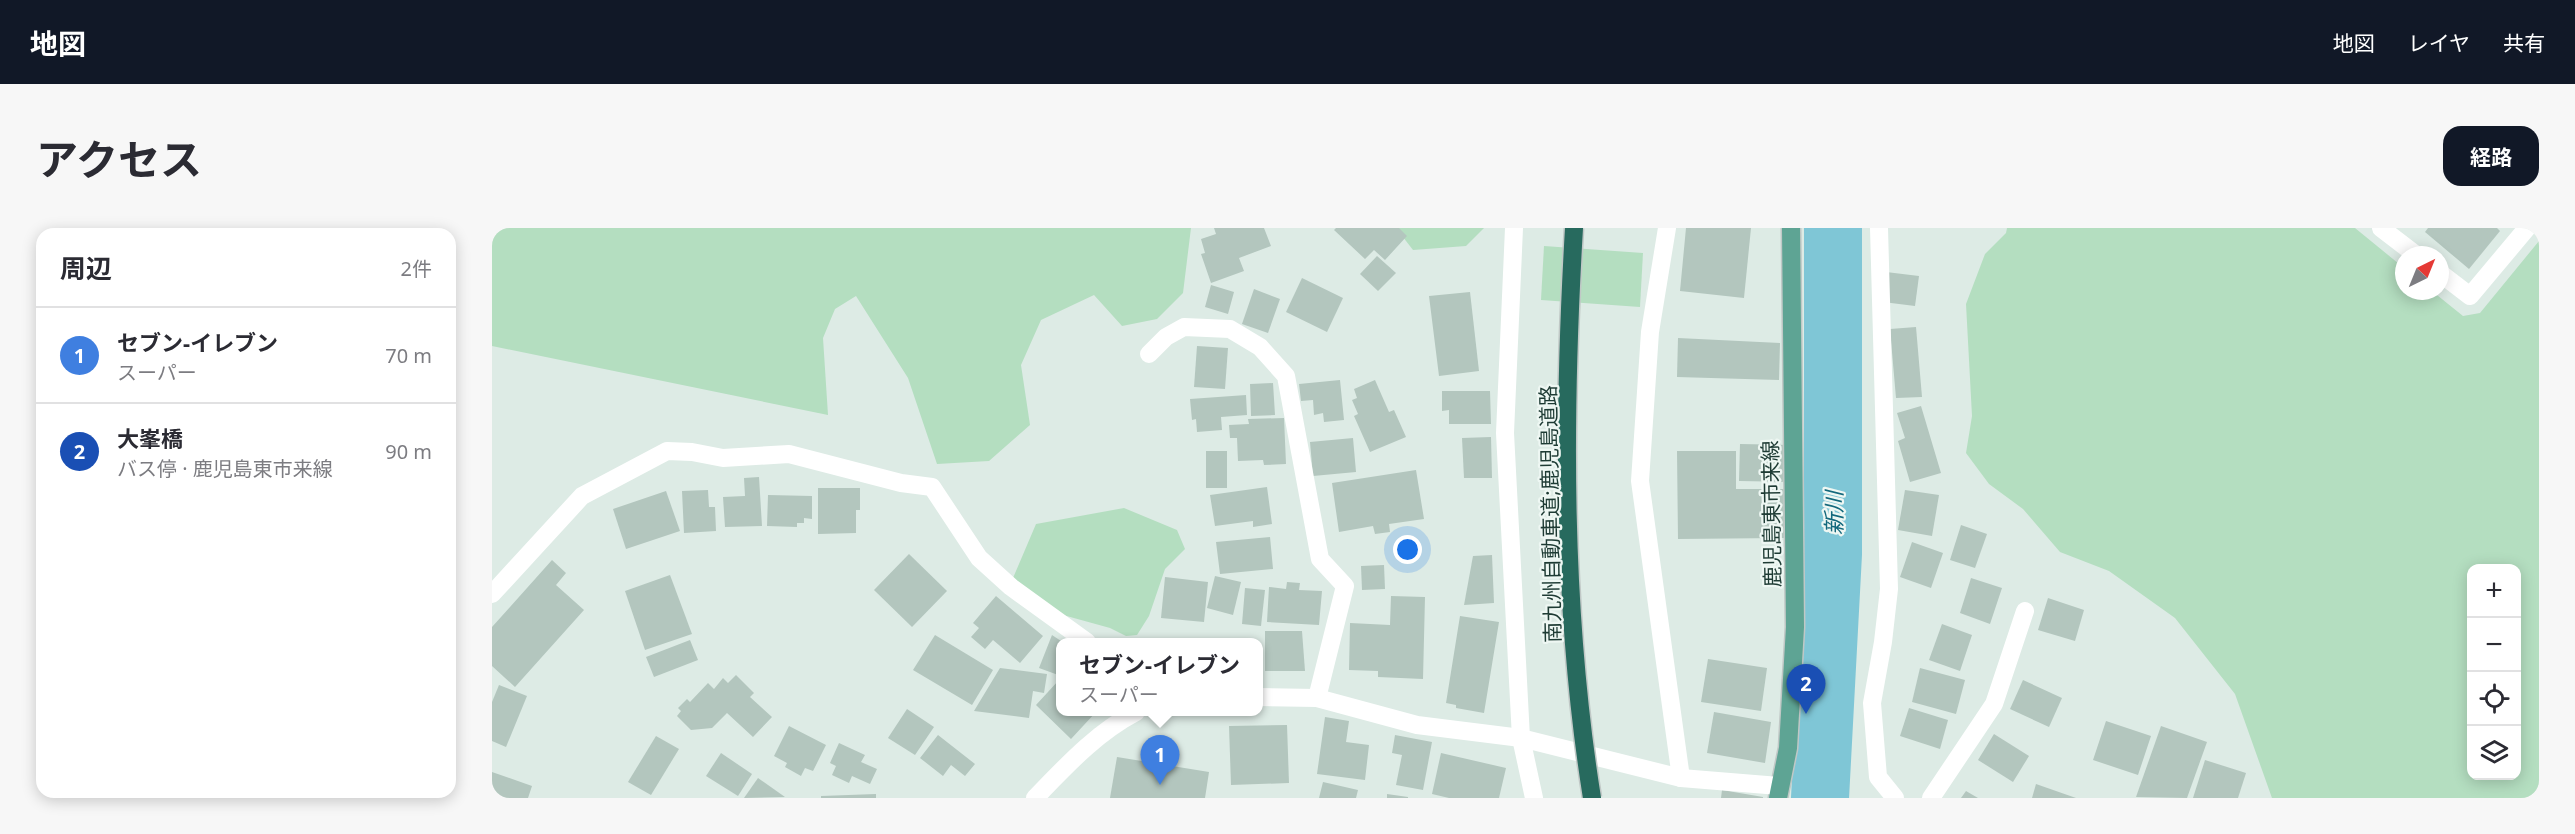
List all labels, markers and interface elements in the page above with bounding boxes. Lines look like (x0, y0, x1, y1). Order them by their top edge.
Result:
text: 地図 (30, 24, 86, 62)
text: 地図 (2333, 29, 2375, 57)
text: レイヤ (2408, 29, 2470, 57)
text: 共有 (2503, 29, 2545, 57)
button: 経路 (2443, 126, 2539, 186)
text: アクセス (36, 130, 202, 187)
north arrow (2395, 246, 2449, 300)
text: 周辺 (60, 250, 112, 286)
text: 2件 (401, 255, 432, 282)
text: セブン-イレブン (117, 327, 278, 357)
text: 1 (74, 342, 85, 369)
text: 70 m (385, 342, 432, 369)
text: スーパー (117, 359, 197, 386)
street label: 南九州自動車道;鹿児島道路 (1534, 385, 1566, 643)
text: 大峯橋 (117, 423, 183, 453)
text: 2 (74, 438, 85, 465)
text: 90 m (385, 438, 432, 465)
street label: 鹿児島東市来線 (1756, 440, 1786, 588)
text: バス停 · 鹿児島東市来線 (117, 455, 333, 482)
water label: 新川 (1818, 489, 1848, 535)
your location (1393, 535, 1422, 564)
map controls (2467, 564, 2521, 780)
button: + (2467, 564, 2521, 618)
button: − (2467, 618, 2521, 672)
popup (1056, 638, 1263, 716)
text: セブン-イレブン (1079, 649, 1240, 679)
pin: 2 (1786, 664, 1826, 714)
button: locate (2467, 672, 2521, 726)
text: スーパー (1079, 681, 1159, 708)
button: layers (2467, 726, 2521, 780)
pin: 1 (1140, 736, 1180, 785)

